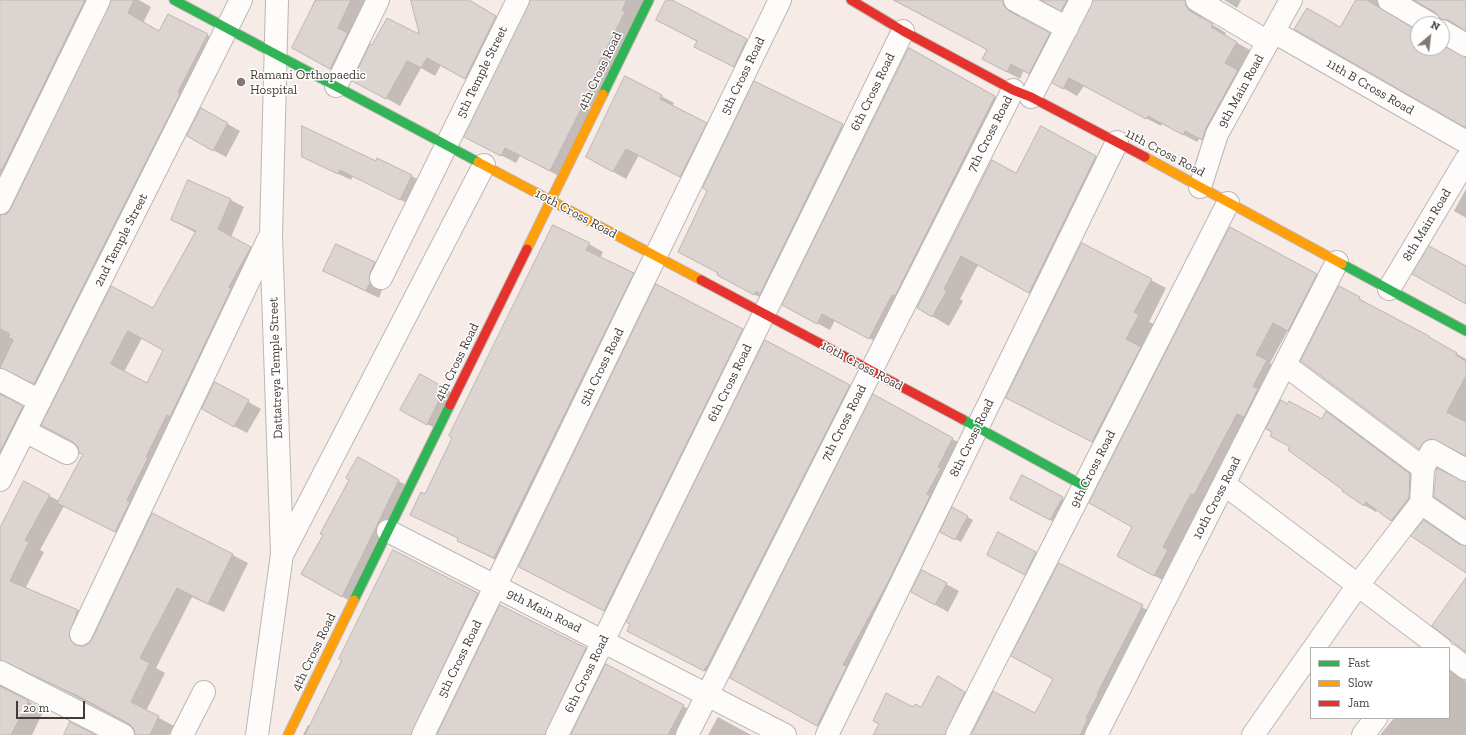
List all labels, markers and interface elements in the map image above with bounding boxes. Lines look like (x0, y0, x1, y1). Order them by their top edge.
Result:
north arrow (1410, 16, 1450, 56)
text: N (1429, 18, 1442, 34)
street label: 5th Temple Street (453, 24, 511, 120)
street label: 4th Cross Road (574, 29, 626, 113)
street label: 5th Cross Road (717, 35, 769, 117)
street label: 6th Cross Road (847, 50, 899, 134)
street label: 9th Main Road (1214, 52, 1268, 130)
street label: 11th B Cross Road (1323, 56, 1417, 118)
place label: Ramani Orthopaedic Hospital (250, 67, 366, 98)
marker: Ramani Orthopaedic Hospital (235, 76, 247, 88)
street label: 7th Cross Road (964, 93, 1016, 175)
street label: 11th Cross Road (1123, 125, 1207, 181)
street label: 10th Cross Road (532, 186, 620, 242)
street label: 8th Main Road (1399, 186, 1455, 264)
street label: 2nd Temple Street (91, 191, 151, 289)
street label: Dattatreya Temple Street (266, 297, 286, 439)
street label: 4th Cross Road (431, 320, 483, 404)
street label: 5th Cross Road (576, 326, 628, 408)
street label: 10th Cross Road (818, 338, 906, 394)
street label: 6th Cross Road (704, 341, 756, 425)
street label: 7th Cross Road (818, 382, 870, 464)
street label: 8th Cross Road (946, 396, 998, 480)
street label: 9th Cross Road (1067, 428, 1119, 510)
street label: 10th Cross Road (1190, 454, 1244, 542)
street label: 9th Main Road (504, 586, 584, 636)
street label: 4th Cross Road (288, 610, 340, 694)
street label: 5th Cross Road (434, 618, 486, 700)
street label: 6th Cross Road (561, 632, 613, 716)
legend (1310, 647, 1450, 719)
text: Fast (1348, 656, 1370, 670)
text: Slow (1348, 676, 1373, 690)
scale bar (18, 693, 87, 719)
text: Jam (1348, 696, 1369, 710)
text: 20 m (23, 701, 49, 715)

